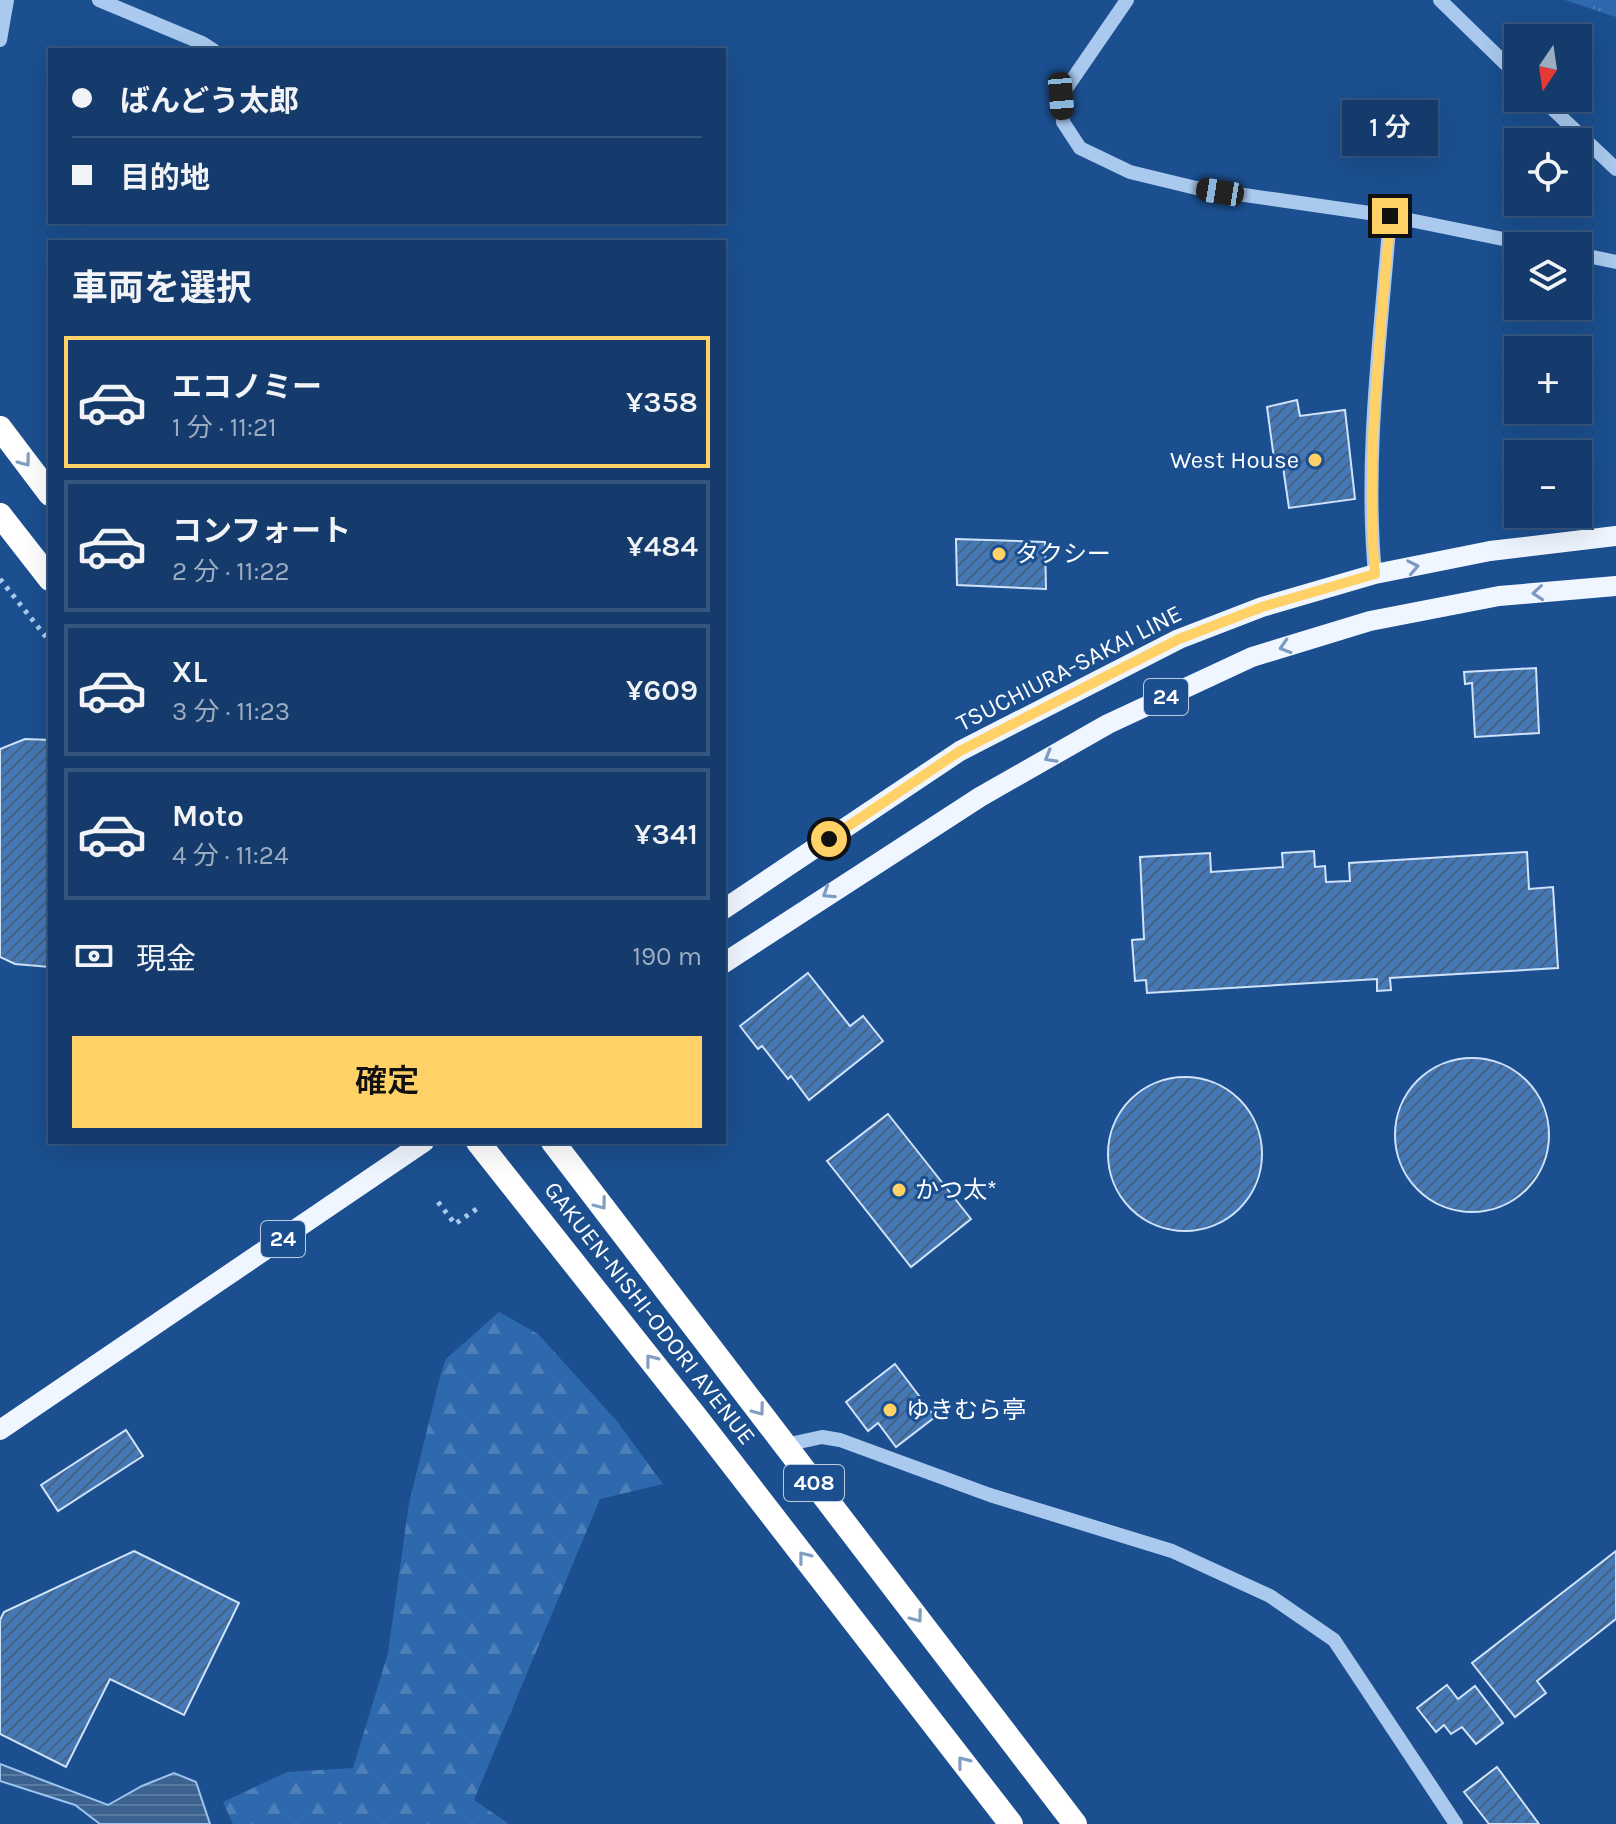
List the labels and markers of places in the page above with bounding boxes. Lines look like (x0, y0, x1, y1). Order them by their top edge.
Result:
place label: West House (1170, 446, 1299, 474)
marker: West House (1306, 451, 1324, 469)
place label: タクシー (1015, 540, 1111, 568)
marker: タクシー (990, 545, 1008, 563)
place label: かつ太* (915, 1176, 997, 1204)
marker: かつ太* (890, 1181, 908, 1199)
place label: ゆきむら亭 (906, 1396, 1026, 1424)
marker: ゆきむら亭 (881, 1401, 899, 1419)

